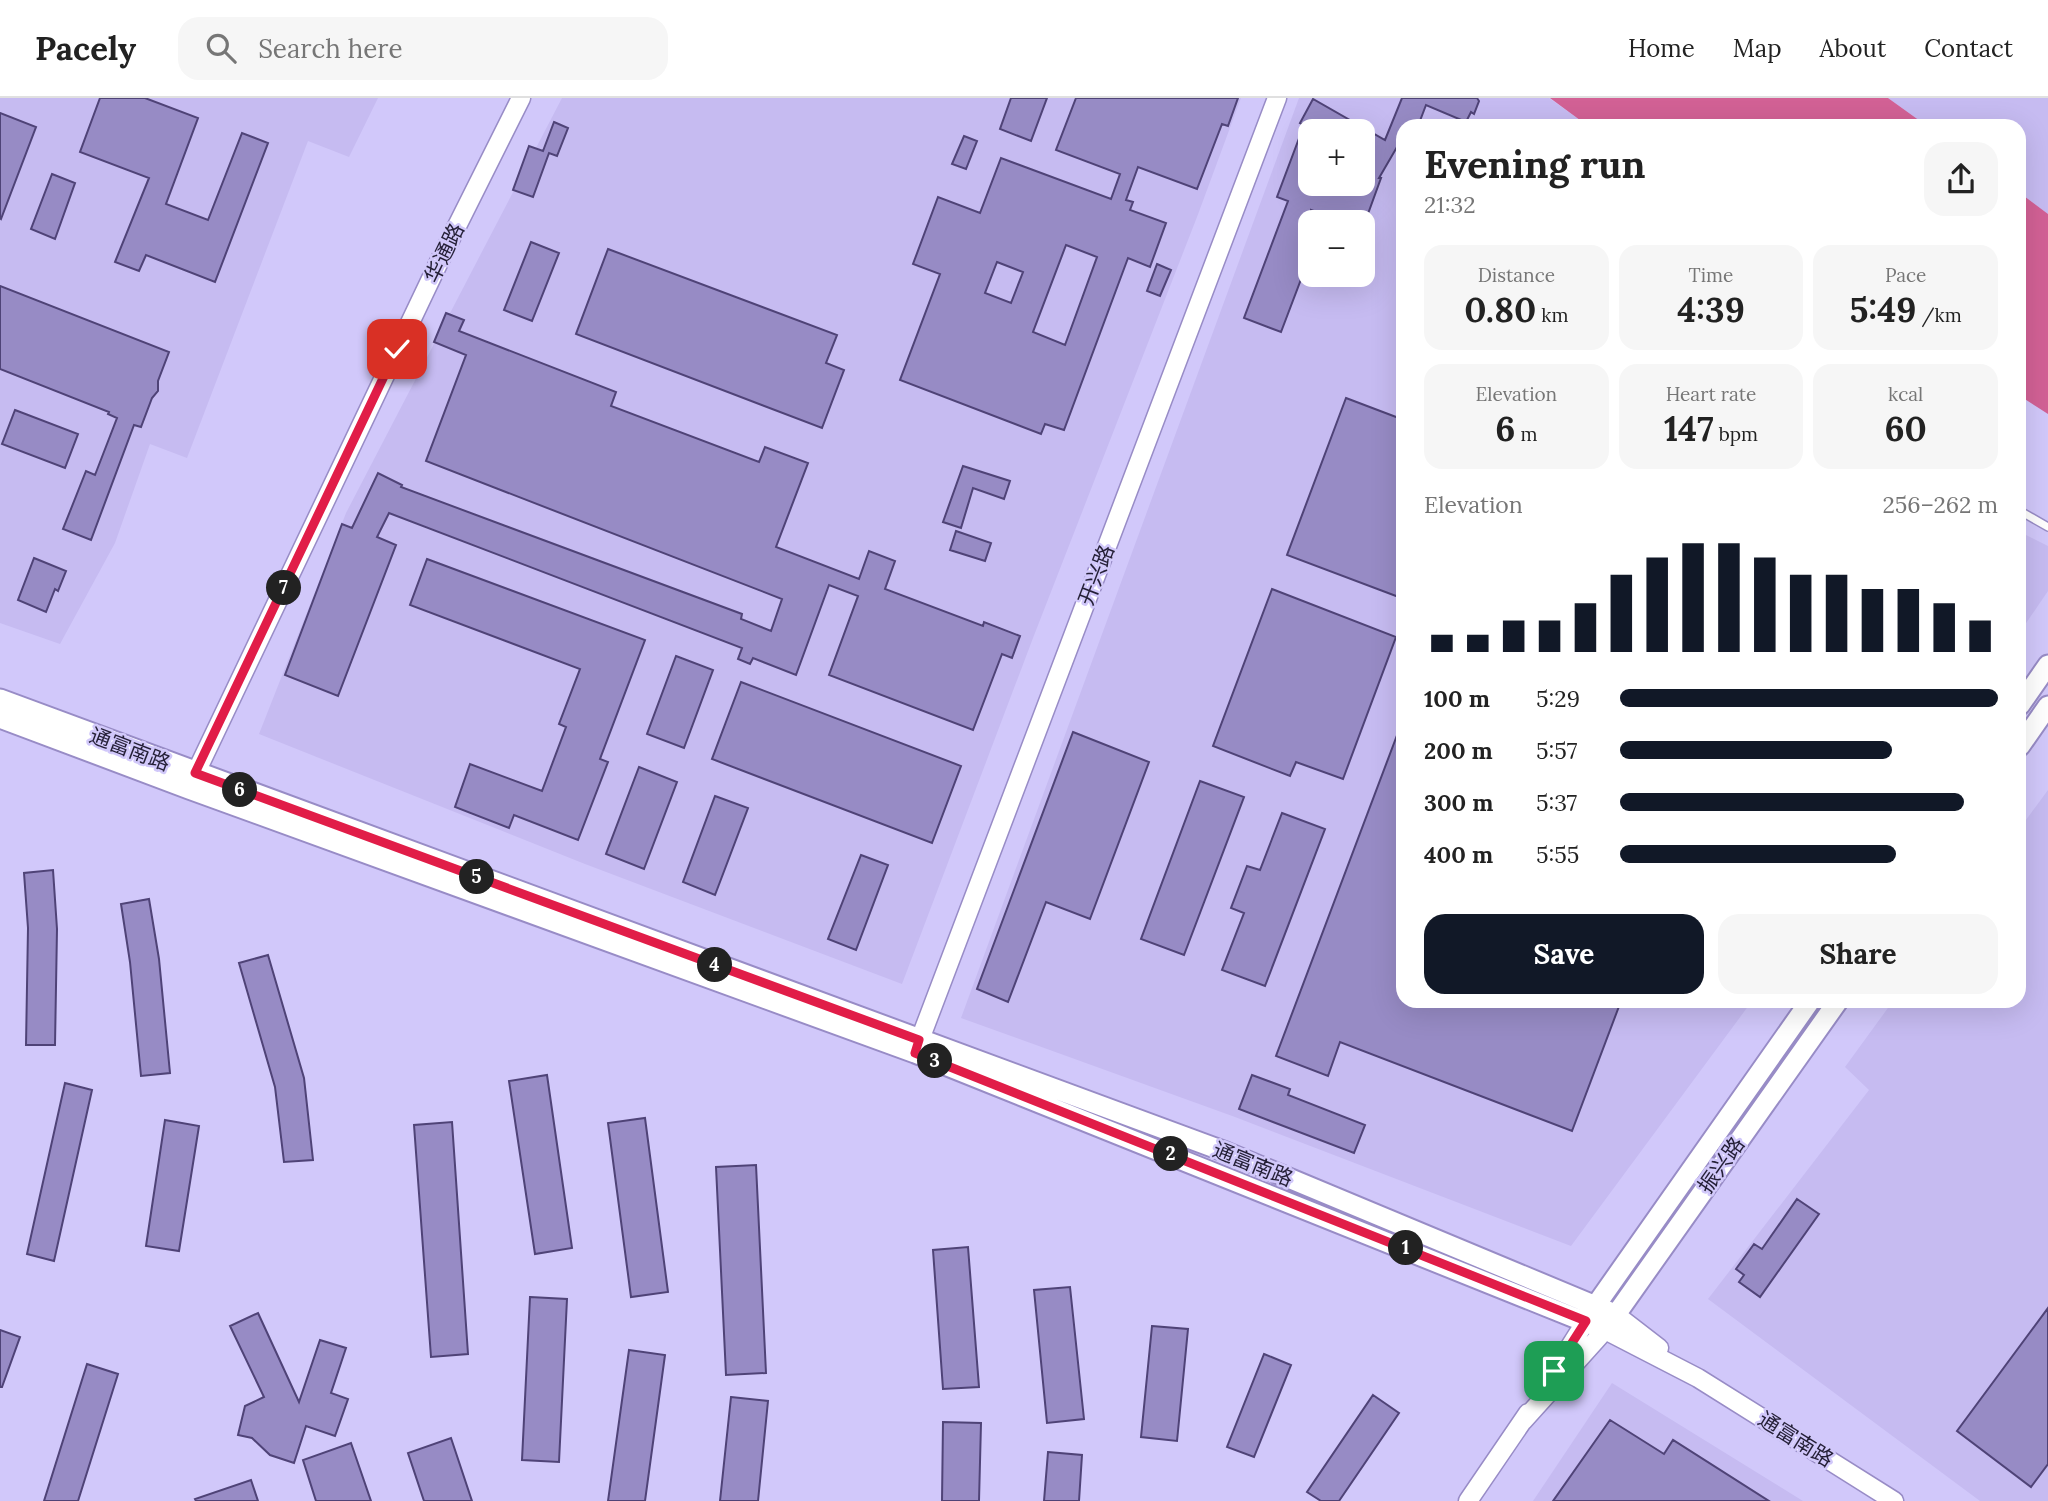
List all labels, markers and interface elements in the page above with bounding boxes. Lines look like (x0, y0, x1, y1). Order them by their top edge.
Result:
search box (178, 17, 668, 80)
text: Pacely (35, 27, 136, 69)
icon: search (202, 29, 240, 67)
text: Search here (258, 32, 402, 65)
text: Home (1628, 33, 1695, 64)
text: Map (1733, 33, 1782, 64)
text: About (1820, 33, 1886, 64)
text: Contact (1924, 33, 2013, 64)
map controls (1298, 119, 1375, 287)
button: + (1298, 119, 1375, 196)
text: Evening run (1424, 140, 1646, 188)
button: share (1924, 142, 1998, 216)
text: 21:32 (1424, 190, 1476, 219)
button: − (1298, 210, 1375, 287)
street label: 华通路 (418, 219, 470, 287)
text: Distance (1478, 263, 1555, 287)
text: Time (1689, 263, 1733, 287)
text: Pace (1885, 263, 1926, 287)
text: 0.80 (1464, 287, 1536, 332)
text: 4:39 (1677, 287, 1745, 332)
text: 5:49 (1850, 287, 1917, 332)
text: km (1536, 303, 1568, 327)
text: /km (1917, 303, 1962, 327)
pin (367, 319, 427, 379)
icon: check (378, 330, 416, 368)
text: Elevation (1476, 382, 1557, 406)
text: Heart rate (1666, 382, 1756, 406)
text: kcal (1888, 382, 1923, 406)
text: 6 (1495, 406, 1515, 451)
text: 147 (1664, 406, 1714, 451)
text: 60 (1884, 406, 1927, 451)
text: m (1515, 422, 1537, 446)
text: bpm (1714, 422, 1758, 446)
text: Elevation (1424, 490, 1523, 519)
text: 256–262 m (1882, 490, 1998, 519)
street label: 开兴路 (1072, 541, 1120, 609)
pin: 7 (266, 570, 302, 606)
text: 7 (279, 575, 288, 599)
text: 100 m (1424, 684, 1490, 713)
text: 5:29 (1536, 684, 1580, 713)
street label: 通富南路 (86, 721, 174, 777)
text: 200 m (1424, 736, 1493, 765)
text: 5:57 (1536, 736, 1577, 765)
pin: 6 (222, 772, 258, 808)
text: 6 (234, 777, 245, 801)
text: 300 m (1424, 788, 1493, 817)
text: 5:37 (1536, 788, 1577, 817)
text: 400 m (1424, 840, 1493, 869)
text: 5:55 (1536, 840, 1579, 869)
pin: 5 (460, 860, 494, 894)
text: 5 (471, 864, 482, 888)
button: Save (1424, 914, 1704, 994)
button: Share (1718, 914, 1998, 994)
pin: 4 (698, 948, 732, 982)
text: 4 (709, 952, 720, 976)
pin: 3 (918, 1044, 953, 1079)
text: 3 (929, 1048, 940, 1072)
street label: 振兴路 (1692, 1131, 1750, 1199)
pin: 2 (1154, 1136, 1188, 1172)
street label: 通富南路 (1209, 1136, 1297, 1192)
text: 2 (1165, 1141, 1176, 1165)
pin: 1 (1388, 1230, 1424, 1266)
text: 1 (1402, 1235, 1409, 1259)
pin (1524, 1341, 1584, 1401)
icon: arrive (1535, 1352, 1573, 1390)
street label: 通富南路 (1753, 1405, 1839, 1473)

